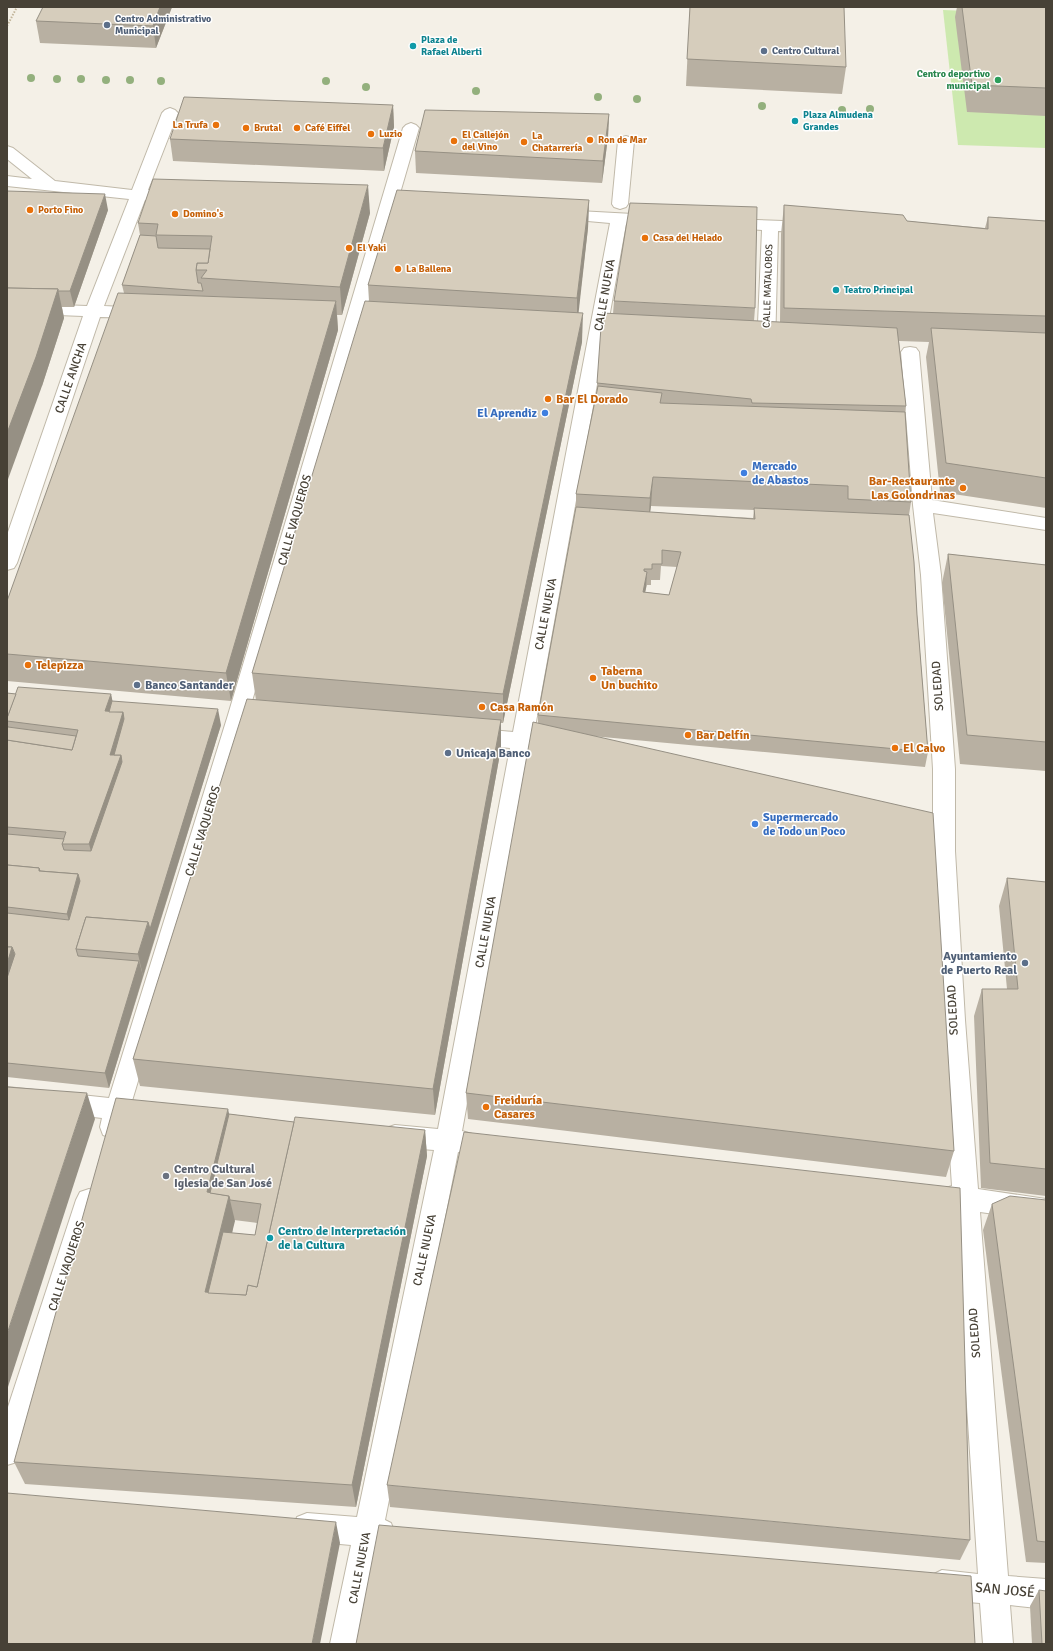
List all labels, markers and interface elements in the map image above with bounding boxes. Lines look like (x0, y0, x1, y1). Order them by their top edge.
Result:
place label: Centro Administrativo Municipal (115, 13, 211, 37)
marker: Centro Administrativo Municipal (102, 20, 112, 30)
place label: Plaza de Rafael Alberti (421, 34, 482, 58)
marker: Plaza de Rafael Alberti (408, 41, 418, 51)
place label: Centro Cultural (772, 45, 839, 57)
marker: Centro Cultural (759, 46, 769, 56)
place label: Centro deportivo municipal (917, 68, 990, 92)
marker: Centro deportivo municipal (993, 75, 1003, 85)
place label: Plaza Almudena Grandes (803, 109, 873, 133)
marker: Plaza Almudena Grandes (790, 116, 800, 126)
place label: La Trufa (173, 119, 208, 131)
marker: La Trufa (211, 120, 221, 130)
place label: Brutal (254, 122, 282, 134)
place label: Café Eiffel (305, 122, 350, 134)
marker: Brutal (241, 123, 251, 133)
marker: Café Eiffel (292, 123, 302, 133)
place label: Luzio (379, 128, 402, 140)
marker: Luzio (366, 129, 376, 139)
place label: El Callejón del Vino (462, 129, 510, 153)
place label: La Chatarrería (532, 130, 583, 154)
place label: Ron de Mar (598, 134, 647, 146)
marker: Ron de Mar (585, 135, 595, 145)
marker: El Callejón del Vino (449, 136, 459, 146)
marker: La Chatarrería (519, 137, 529, 147)
place label: Porto Fino (38, 204, 83, 216)
marker: Porto Fino (25, 205, 35, 215)
place label: Domino's (183, 208, 224, 220)
marker: Domino's (170, 209, 180, 219)
place label: Casa del Helado (653, 232, 722, 244)
marker: Casa del Helado (640, 233, 650, 243)
place label: El Yaki (357, 242, 386, 254)
marker: El Yaki (344, 243, 354, 253)
street label: CALLE MATALOBOS (761, 243, 775, 328)
street label: CALLE NUEVA (591, 257, 619, 332)
place label: La Ballena (406, 263, 451, 275)
marker: La Ballena (393, 264, 403, 274)
place label: Teatro Principal (844, 284, 913, 296)
marker: Teatro Principal (831, 285, 841, 295)
street label: CALLE ANCHA (52, 340, 90, 416)
place label: Bar El Dorado (556, 392, 628, 407)
marker: Bar El Dorado (543, 394, 553, 404)
place label: El Aprendiz (477, 406, 538, 421)
marker: El Aprendiz (540, 408, 550, 418)
place label: Mercado de Abastos (752, 459, 809, 488)
marker: Mercado de Abastos (739, 468, 749, 478)
street label: CALLE VAQUEROS (275, 472, 315, 567)
place label: Bar-Restaurante Las Golondrinas (869, 474, 956, 503)
marker: Bar-Restaurante Las Golondrinas (958, 483, 968, 493)
street label: CALLE NUEVA (532, 576, 560, 651)
place label: Telepizza (36, 658, 84, 673)
marker: Telepizza (23, 660, 33, 670)
street label: SOLEDAD (929, 660, 947, 712)
place label: Taberna Un buchito (601, 664, 658, 693)
marker: Taberna Un buchito (588, 673, 598, 683)
place label: Banco Santander (145, 678, 234, 693)
marker: Banco Santander (132, 680, 142, 690)
place label: Casa Ramón (490, 700, 554, 715)
marker: Casa Ramón (477, 702, 487, 712)
place label: Bar Delfín (696, 728, 750, 743)
marker: Bar Delfín (683, 730, 693, 740)
place label: El Calvo (903, 741, 945, 756)
marker: El Calvo (890, 743, 900, 753)
place label: Unicaja Banco (456, 746, 531, 761)
marker: Unicaja Banco (443, 748, 453, 758)
street label: CALLE VAQUEROS (182, 784, 224, 878)
place label: Supermercado de Todo un Poco (763, 810, 846, 839)
marker: Supermercado de Todo un Poco (750, 819, 760, 829)
street label: CALLE NUEVA (472, 894, 500, 969)
place label: Ayuntamiento de Puerto Real (941, 949, 1017, 978)
marker: Ayuntamiento de Puerto Real (1020, 958, 1030, 968)
street label: SOLEDAD (944, 984, 962, 1035)
place label: Freiduría Casares (494, 1093, 542, 1122)
marker: Freiduría Casares (481, 1102, 491, 1112)
place label: Centro Cultural Iglesia de San José (174, 1162, 272, 1191)
marker: Centro Cultural Iglesia de San José (161, 1171, 171, 1181)
street label: CALLE NUEVA (410, 1212, 440, 1287)
street label: CALLE VAQUEROS (45, 1219, 89, 1313)
place label: Centro de Interpretación de la Cultura (278, 1224, 407, 1253)
marker: Centro de Interpretación de la Cultura (265, 1233, 275, 1243)
street label: SOLEDAD (966, 1307, 984, 1359)
street label: CALLE NUEVA (346, 1530, 374, 1605)
street label: SAN JOSÉ (974, 1579, 1036, 1601)

